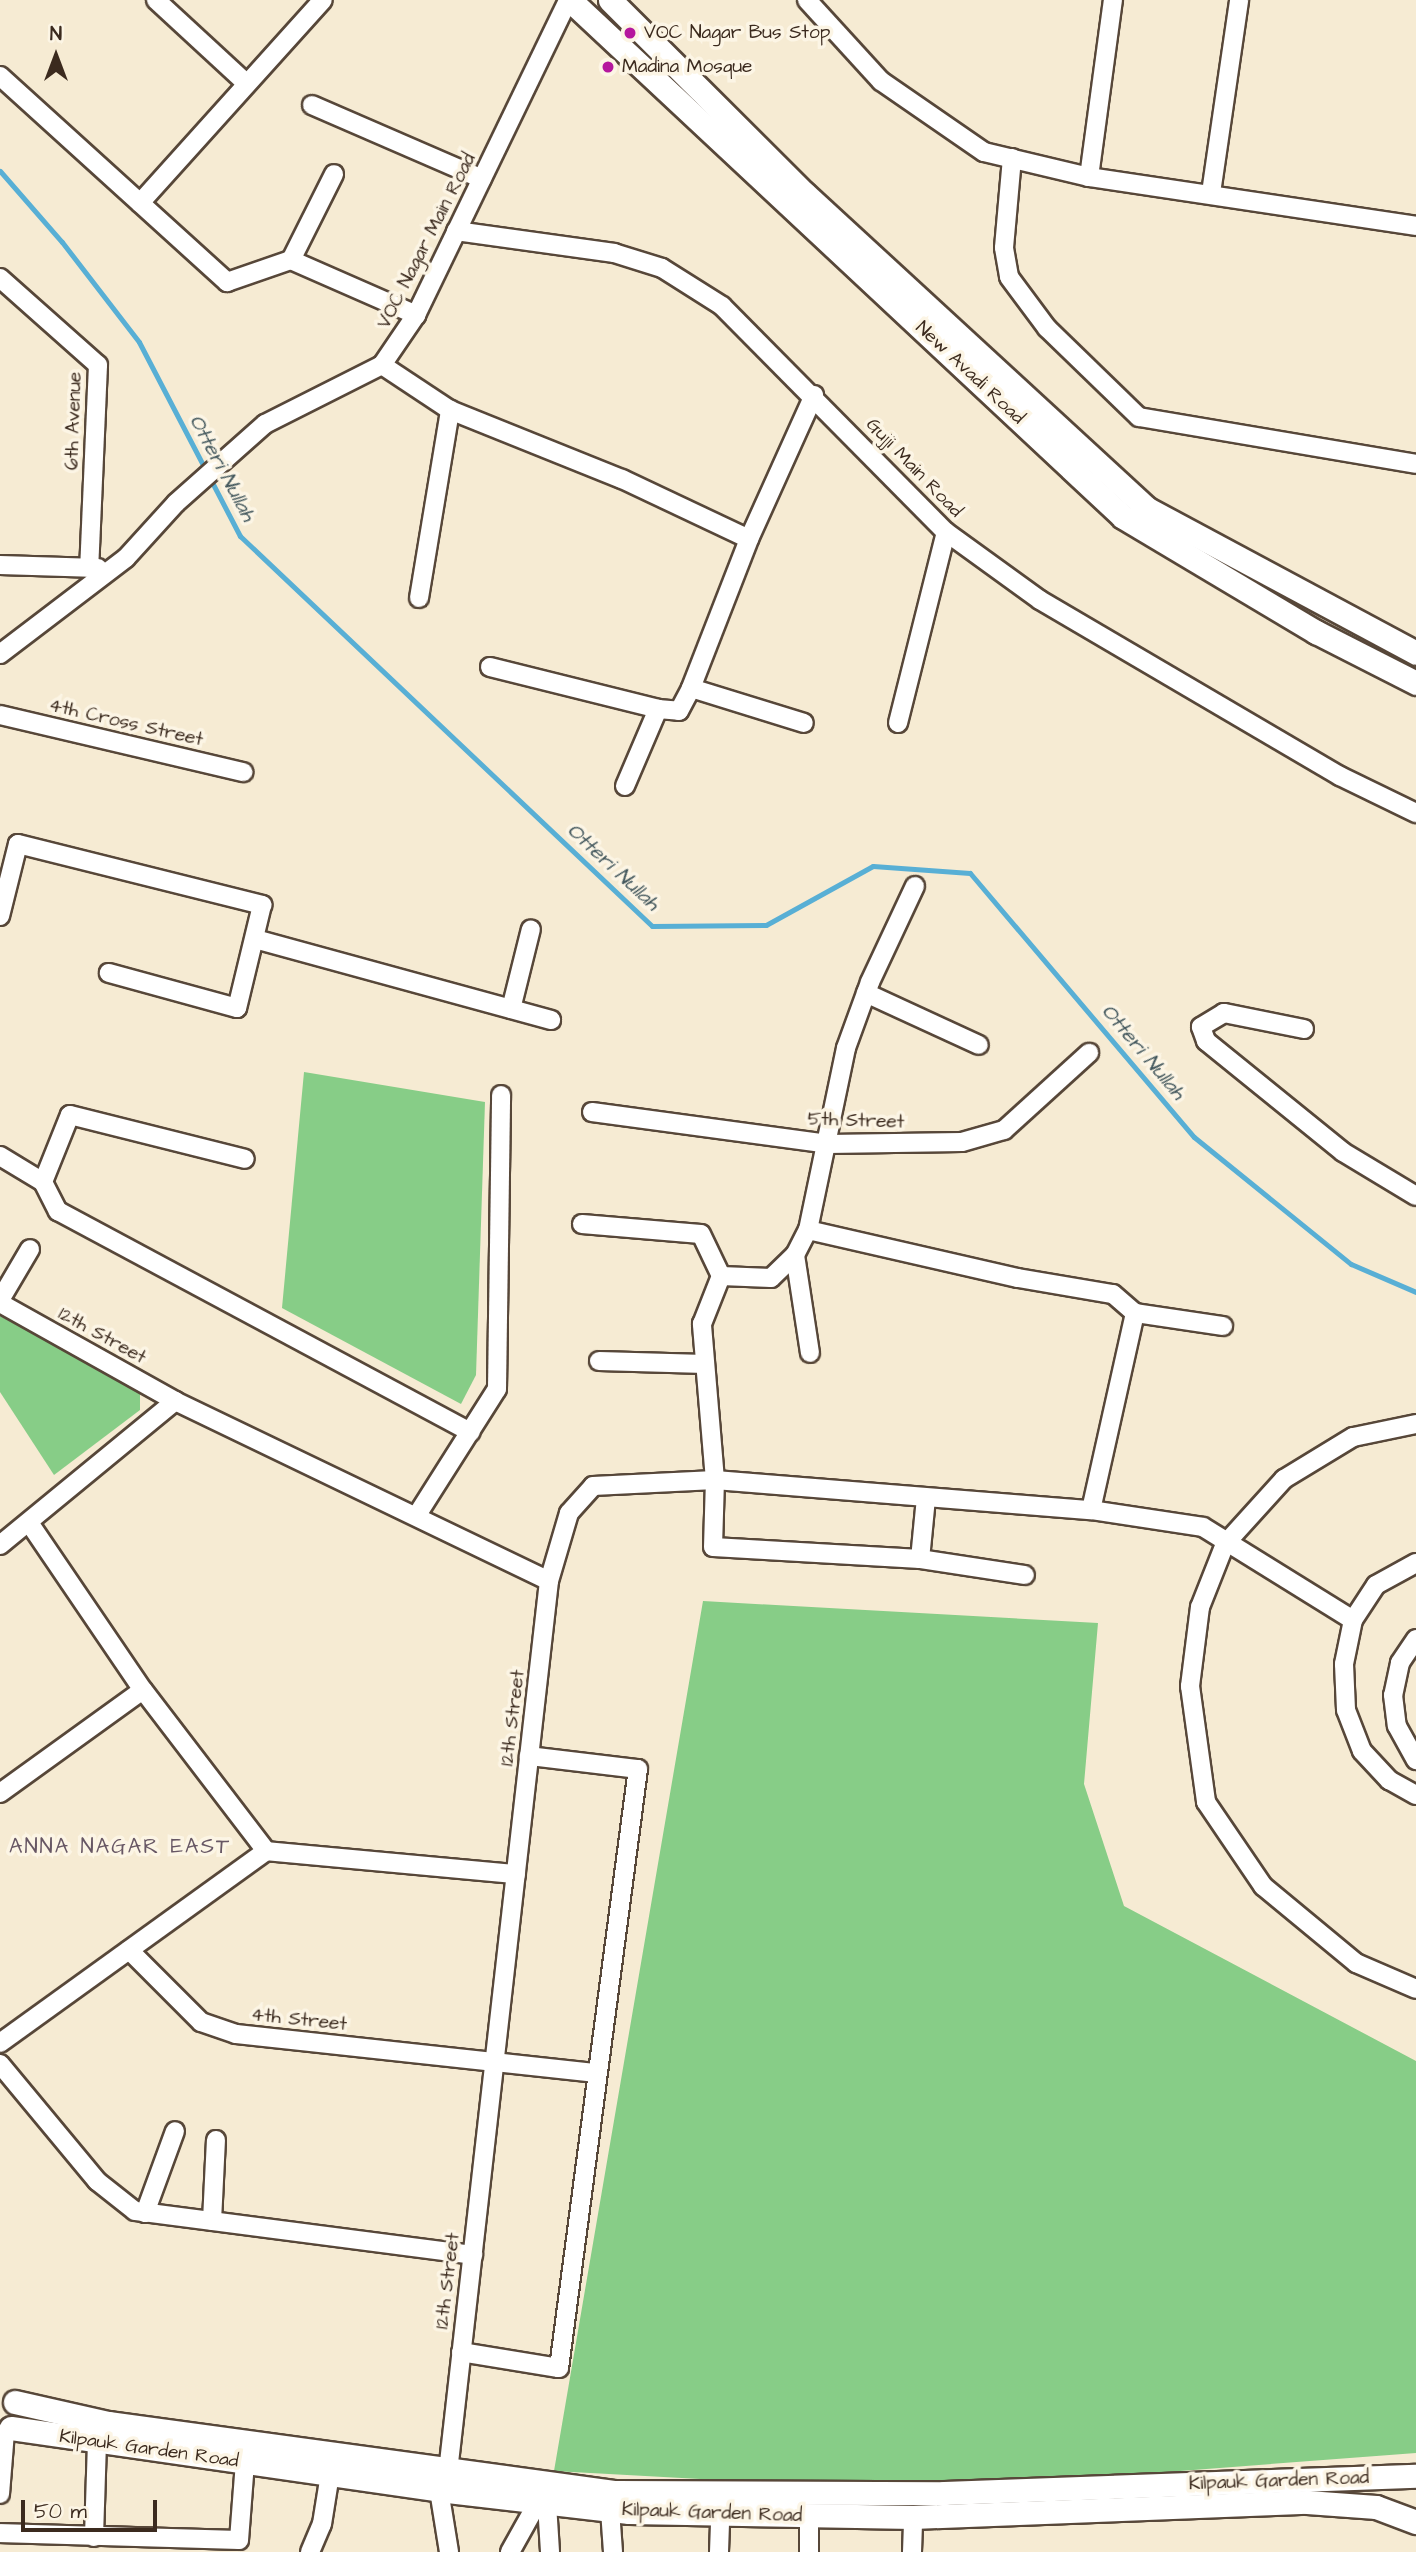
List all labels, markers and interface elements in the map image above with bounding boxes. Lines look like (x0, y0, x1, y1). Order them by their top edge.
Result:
north arrow (21, 21, 91, 91)
text: N (50, 21, 62, 48)
place label: VOC Nagar Bus Stop (644, 22, 830, 44)
marker: VOC Nagar Bus Stop (622, 25, 638, 41)
place label: Madina Mosque (622, 56, 752, 78)
marker: Madina Mosque (600, 59, 616, 75)
street label: VOC Nagar Main Road (373, 149, 481, 333)
street label: New Avadi Road (911, 317, 1029, 429)
street label: 6th Avenue (61, 371, 87, 471)
water label: Otteri Nullah (183, 410, 261, 526)
street label: Gujji Main Road (861, 414, 967, 522)
street label: 4th Cross Street (47, 694, 205, 752)
water label: Otteri Nullah (562, 818, 664, 916)
water label: Otteri Nullah (1096, 999, 1190, 1105)
street label: 5th Street (807, 1108, 905, 1134)
street label: 12th Street (54, 1303, 150, 1369)
street label: 12th Street (496, 1669, 530, 1767)
district label: ANNA NAGAR EAST (11, 1834, 229, 1860)
street label: 4th Street (250, 2004, 348, 2036)
street label: 12th Street (431, 2232, 465, 2330)
street label: Kilpauk Garden Road (58, 2425, 240, 2473)
street label: Kilpauk Garden Road (1188, 2466, 1370, 2496)
scale bar (24, 2486, 161, 2530)
text: 50 m (34, 2497, 87, 2526)
street label: Kilpauk Garden Road (621, 2498, 803, 2528)

